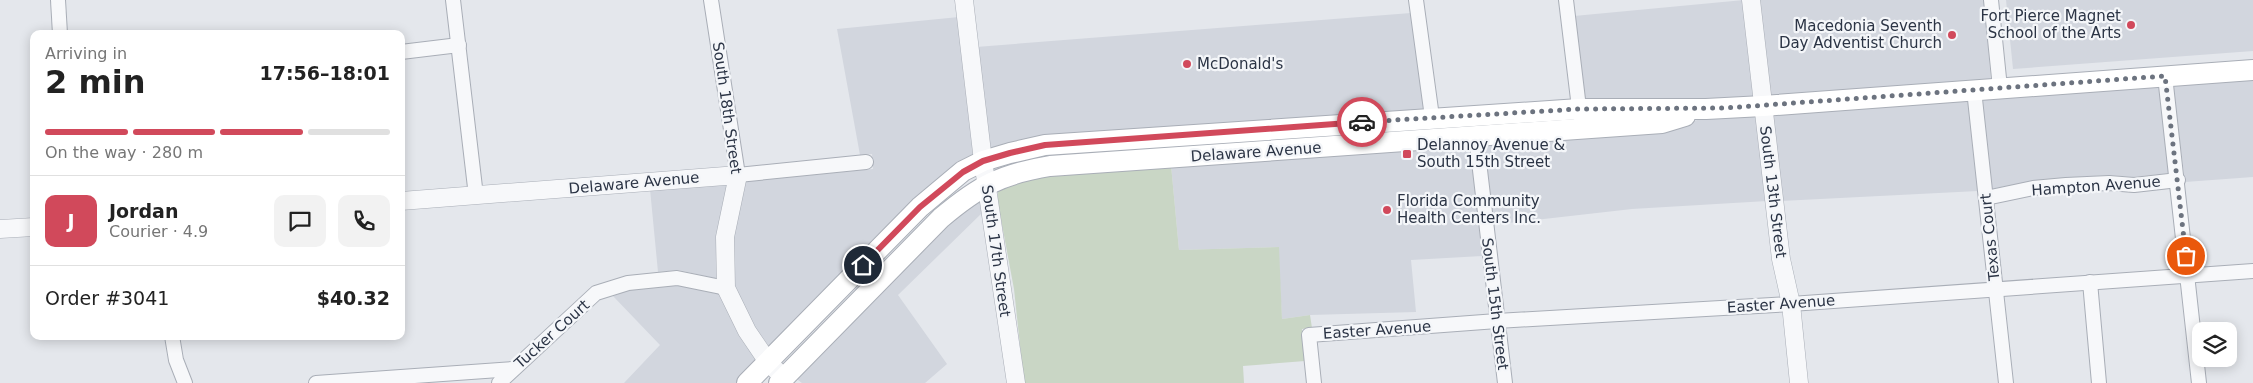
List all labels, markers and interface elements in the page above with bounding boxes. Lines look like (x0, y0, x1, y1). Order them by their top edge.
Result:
place label: Fort Pierce Magnet School of the Arts (1980, 7, 2121, 42)
place label: Macedonia Seventh Day Adventist Church (1779, 17, 1942, 52)
marker: Fort Pierce Magnet School of the Arts (2125, 19, 2137, 31)
marker: Macedonia Seventh Day Adventist Church (1946, 29, 1958, 41)
street label: South 18th Street (709, 41, 745, 175)
text: Arriving in (45, 44, 127, 63)
place label: McDonald's (1197, 55, 1283, 73)
marker: McDonald's (1181, 58, 1193, 70)
text: 17:56–18:01 (260, 62, 390, 84)
text: 2 min (45, 63, 146, 101)
courier (1337, 97, 1387, 147)
icon: car (1348, 108, 1376, 136)
street label: South 13th Street (1756, 125, 1790, 259)
place label: Delannoy Avenue & South 15th Street (1417, 136, 1565, 171)
street label: Delaware Avenue (1190, 138, 1322, 166)
text: On the way · 280 m (45, 143, 203, 162)
marker: Delannoy Avenue & South 15th Street (1401, 148, 1413, 160)
street label: Delaware Avenue (568, 168, 700, 198)
street label: Hampton Avenue (2031, 172, 2161, 200)
street label: South 17th Street (978, 184, 1014, 318)
place label: Florida Community Health Centers Inc. (1397, 192, 1541, 227)
street label: Texas Court (1976, 192, 2004, 282)
button: chat (274, 195, 326, 247)
button: phone (338, 195, 390, 247)
text: Jordan (109, 200, 178, 222)
marker: Florida Community Health Centers Inc. (1381, 204, 1393, 216)
text: J (67, 210, 75, 232)
text: Courier · 4.9 (109, 222, 208, 241)
pin (2165, 235, 2207, 277)
street label: South 15th Street (1478, 237, 1512, 371)
icon: bag (2172, 242, 2200, 270)
pin (842, 244, 884, 286)
icon: home (849, 251, 877, 279)
text: Order #3041 (45, 287, 169, 309)
text: $40.32 (317, 287, 390, 309)
street label: Easter Avenue (1726, 291, 1836, 317)
street label: Tucker Court (510, 296, 593, 373)
street label: Easter Avenue (1322, 317, 1432, 343)
map controls (2192, 322, 2237, 367)
button: layers (2192, 322, 2237, 367)

